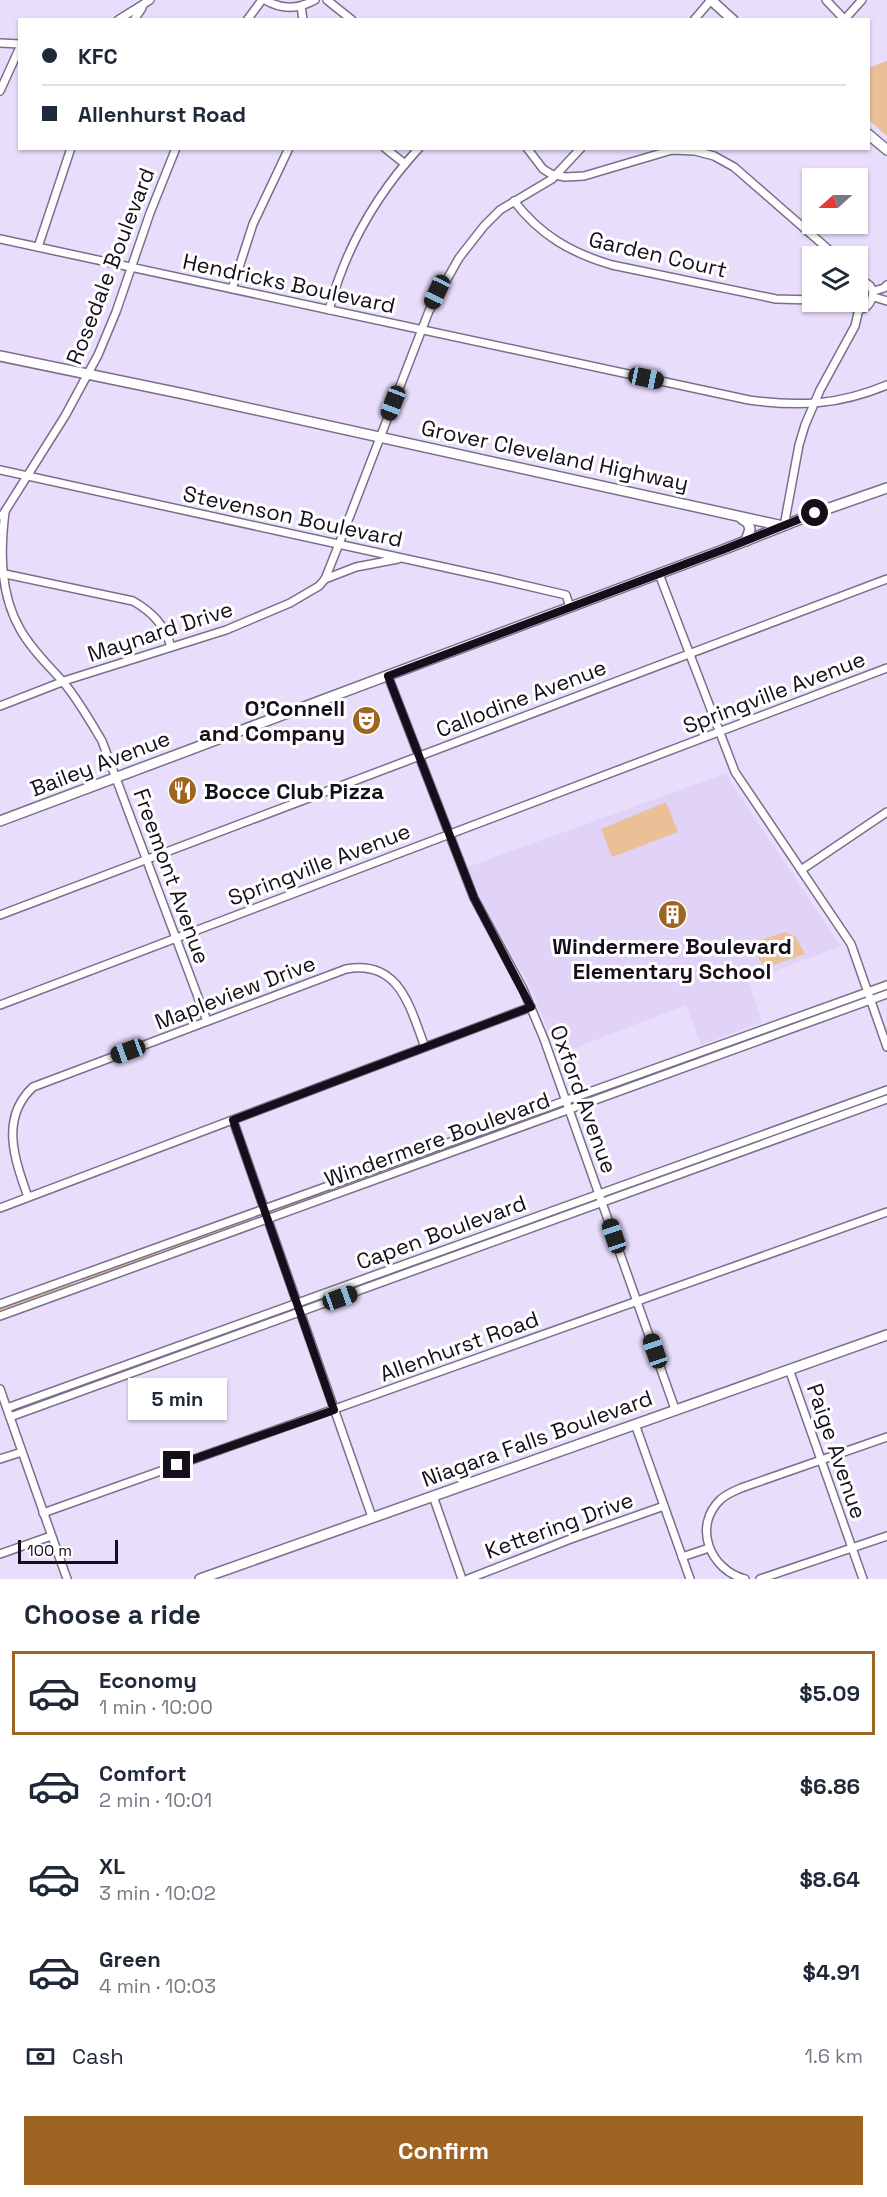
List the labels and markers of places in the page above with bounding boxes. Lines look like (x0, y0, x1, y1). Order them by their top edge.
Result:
place label: O’Connell and Company (199, 694, 345, 747)
theatre icon: O’Connell and Company (350, 705, 382, 737)
restaurant icon: Bocce Club Pizza (167, 775, 199, 807)
place label: Bocce Club Pizza (204, 777, 384, 805)
building icon: Windermere Boulevard Elementary School (656, 898, 688, 930)
place label: Windermere Boulevard Elementary School (552, 932, 792, 985)

